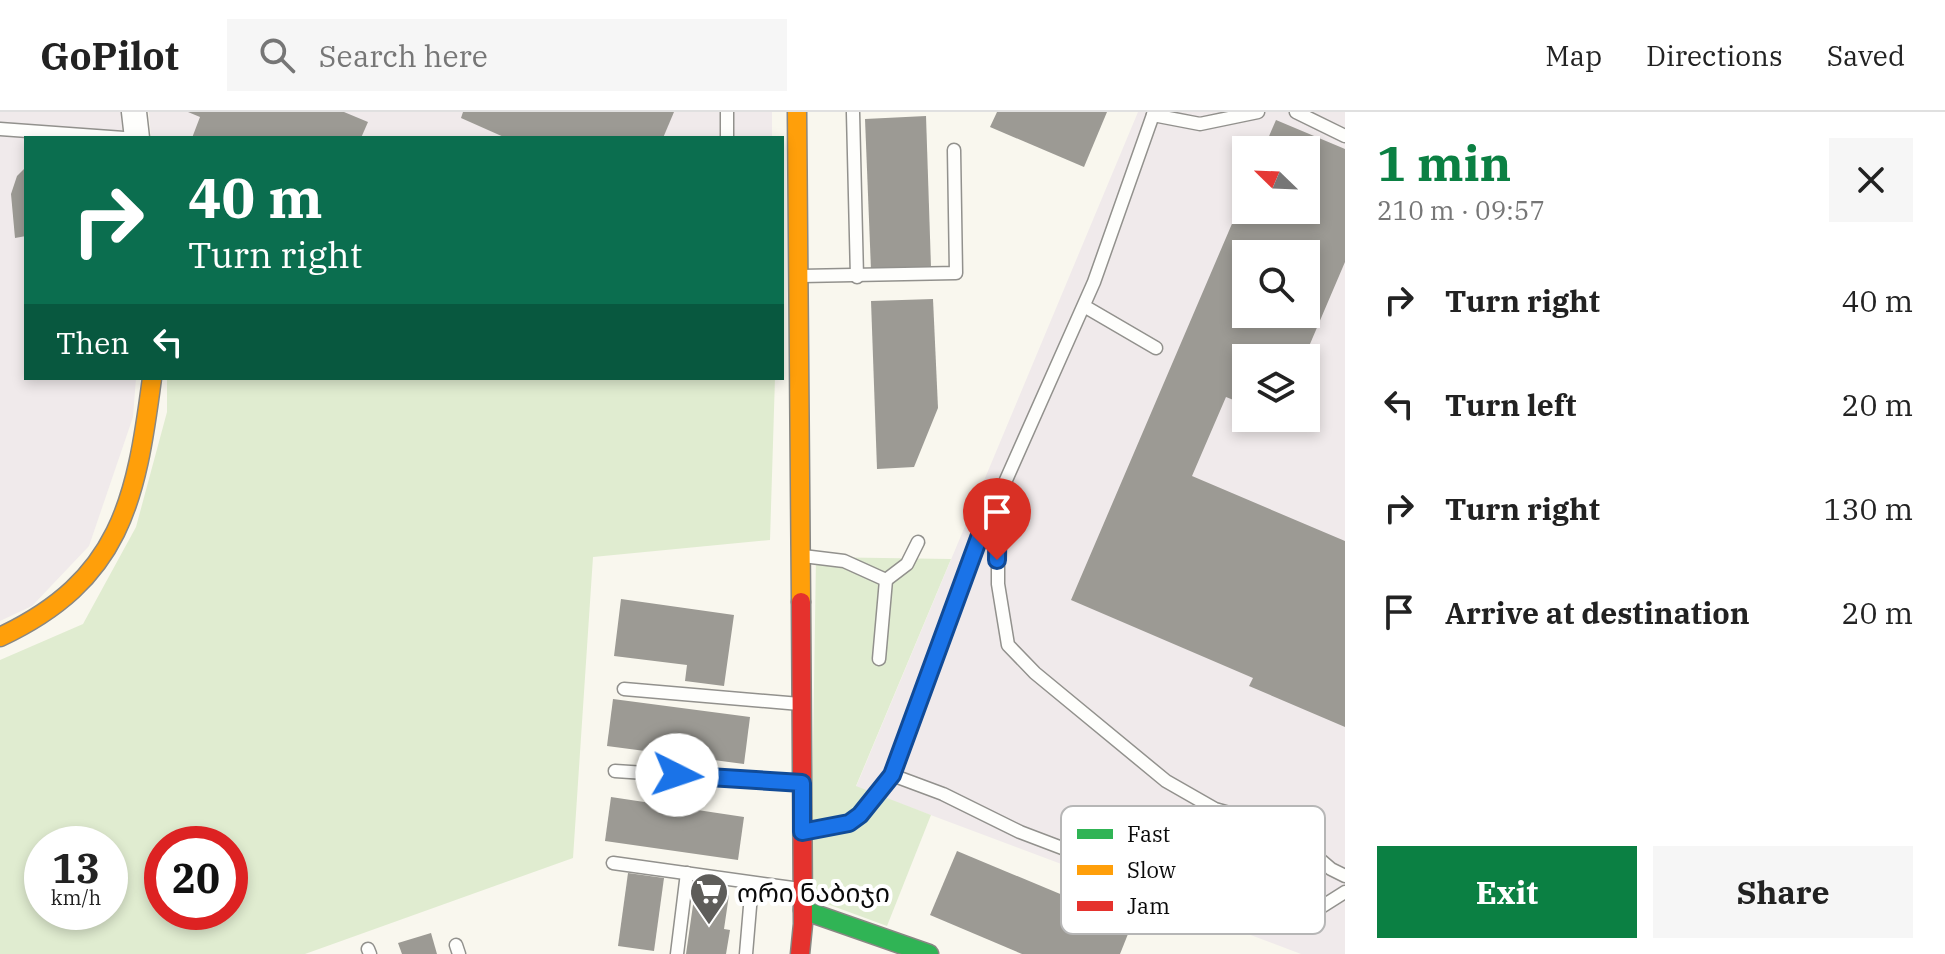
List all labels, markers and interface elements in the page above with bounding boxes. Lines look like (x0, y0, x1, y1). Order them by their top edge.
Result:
search box (227, 19, 787, 91)
text: GoPilot (40, 31, 179, 80)
icon: search (255, 33, 299, 77)
text: Search here (319, 36, 488, 75)
text: Map (1545, 37, 1602, 74)
text: Directions (1646, 37, 1783, 74)
text: Saved (1827, 37, 1905, 74)
text: 1 min (1377, 132, 1511, 194)
north arrow (1232, 136, 1320, 224)
map controls (1232, 136, 1320, 432)
button: close (1829, 138, 1913, 222)
text: 40 m (188, 161, 323, 233)
icon: right (56, 168, 160, 272)
text: 210 m · 09:57 (1377, 193, 1545, 227)
text: Turn right (188, 231, 362, 278)
button: search (1232, 240, 1320, 328)
icon: right (1377, 278, 1421, 322)
text: Turn right (1445, 281, 1600, 320)
text: 40 m (1841, 281, 1913, 320)
icon: left (146, 320, 190, 364)
text: Then (56, 323, 130, 362)
button: layers (1232, 344, 1320, 432)
icon: left (1377, 382, 1421, 426)
text: Turn left (1445, 385, 1577, 424)
text: 20 m (1841, 385, 1913, 424)
pin (963, 478, 1031, 560)
icon: right (1377, 486, 1421, 530)
text: Turn right (1445, 489, 1600, 528)
text: 130 m (1823, 489, 1913, 528)
icon: arrive (975, 490, 1019, 534)
icon: arrive (1377, 590, 1421, 634)
text: Arrive at destination (1445, 593, 1750, 632)
text: 20 m (1841, 593, 1913, 632)
position arrow (635, 733, 719, 817)
legend (1061, 806, 1325, 934)
text: Fast (1127, 819, 1170, 848)
speed limit sign: 20 (144, 826, 248, 930)
text: 13 (52, 842, 100, 894)
button: Exit (1377, 846, 1637, 938)
button: Share (1653, 846, 1913, 938)
text: Slow (1127, 855, 1176, 884)
supermarket icon: ორი ნაბიჯი (688, 871, 730, 926)
place label: ორი ნაბიჯი (737, 875, 890, 909)
text: km/h (51, 884, 101, 911)
text: Jam (1127, 891, 1170, 920)

